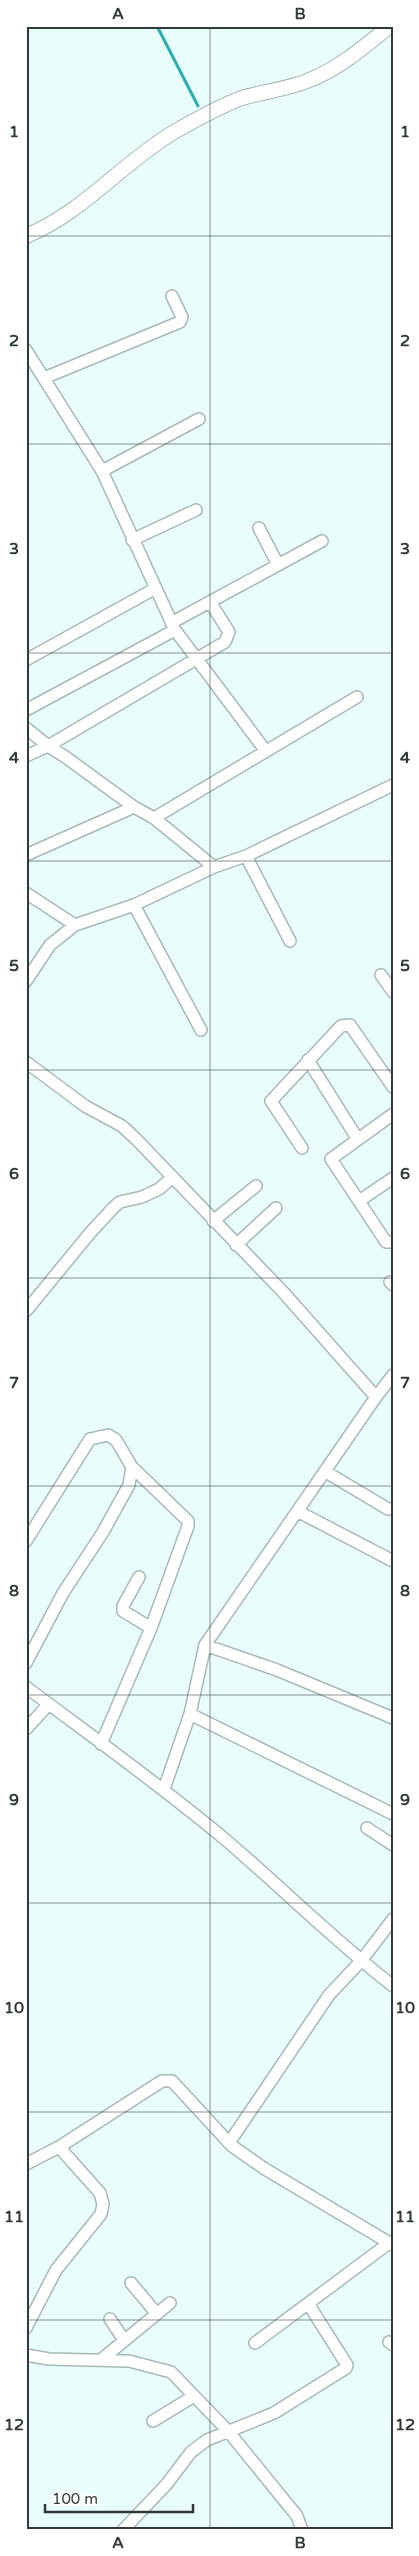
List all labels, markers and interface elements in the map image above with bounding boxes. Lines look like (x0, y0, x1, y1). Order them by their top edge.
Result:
text: A (112, 4, 124, 24)
text: B (294, 4, 306, 24)
text: 1 (9, 122, 19, 142)
text: 1 (400, 122, 410, 142)
text: 2 (9, 331, 19, 351)
text: 2 (400, 331, 410, 351)
text: 3 (9, 539, 19, 559)
text: 3 (400, 539, 410, 559)
text: 4 (9, 748, 19, 768)
text: 4 (400, 748, 410, 768)
text: 5 (9, 956, 19, 976)
text: 5 (400, 956, 410, 976)
text: 6 (9, 1164, 19, 1184)
text: 6 (400, 1164, 410, 1184)
text: 7 (9, 1373, 19, 1393)
text: 7 (400, 1373, 410, 1393)
text: 8 (9, 1581, 19, 1601)
text: 8 (400, 1581, 410, 1601)
text: 9 (9, 1790, 19, 1810)
text: 9 (400, 1790, 410, 1810)
text: 10 (4, 1998, 24, 2018)
text: 10 (395, 1998, 415, 2018)
text: 11 (4, 2207, 24, 2227)
text: 11 (395, 2207, 415, 2227)
text: 12 (4, 2415, 24, 2435)
text: 12 (395, 2415, 415, 2435)
scale bar (45, 2481, 192, 2513)
text: 100 m (52, 2490, 98, 2508)
text: A (112, 2533, 124, 2553)
text: B (294, 2533, 306, 2553)

